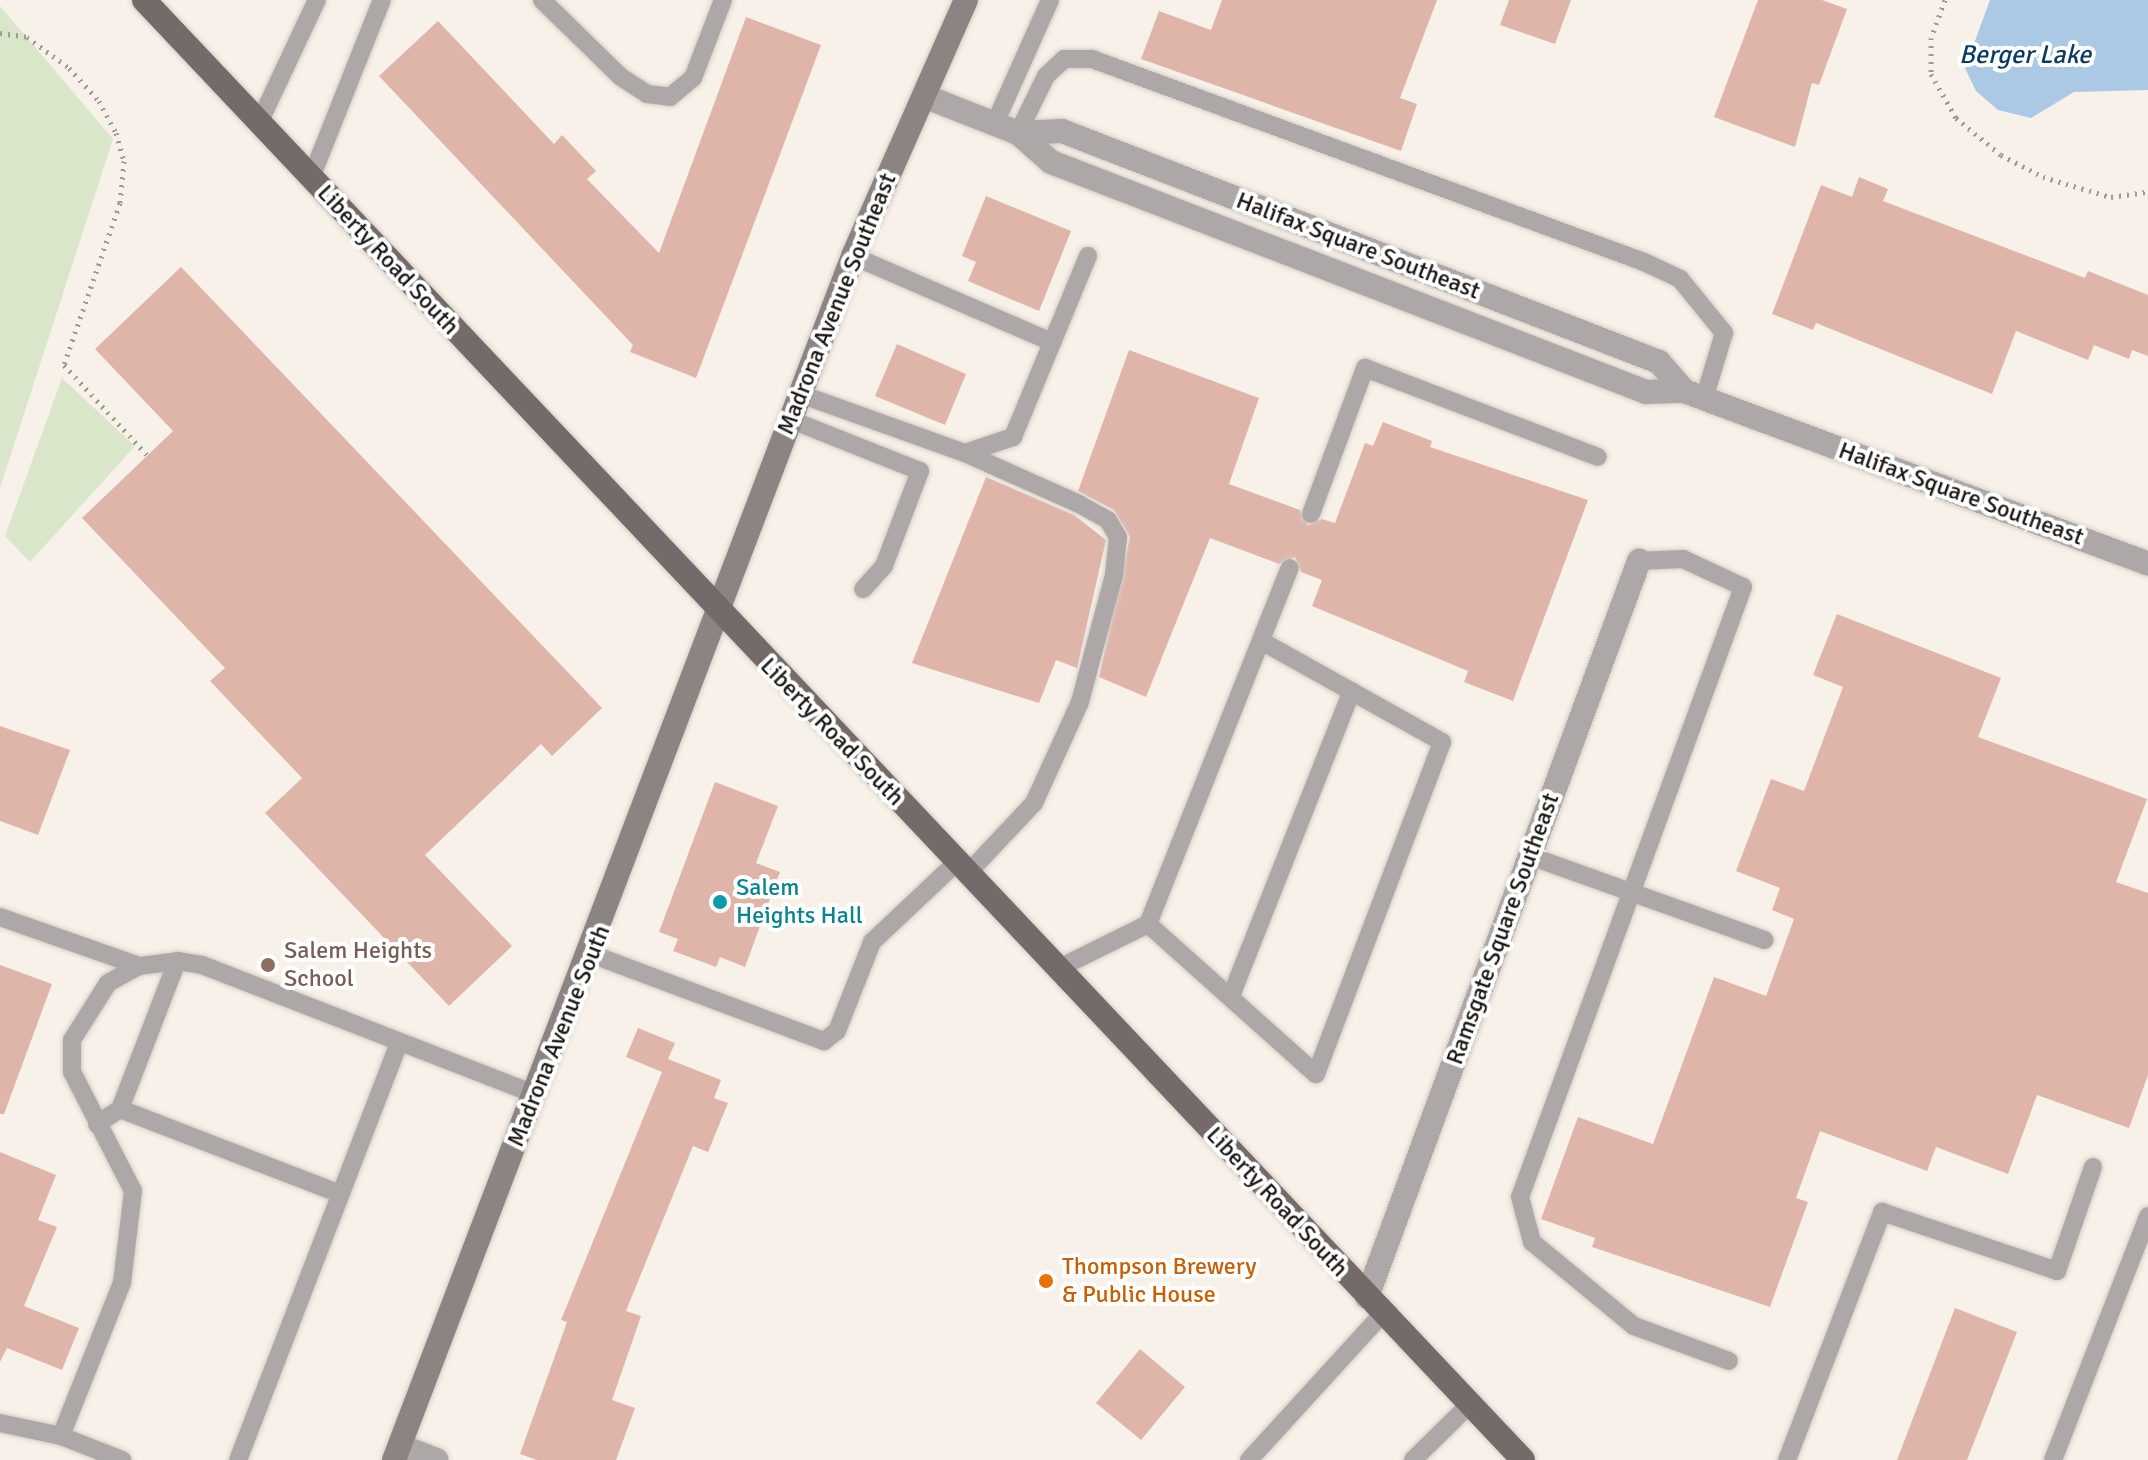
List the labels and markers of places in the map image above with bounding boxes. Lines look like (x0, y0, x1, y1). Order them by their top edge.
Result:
place label: Salem Heights Hall (736, 874, 863, 930)
marker: Salem Heights Hall (711, 893, 729, 911)
place label: Salem Heights School (284, 937, 432, 993)
marker: Salem Heights School (259, 956, 277, 974)
place label: Thompson Brewery & Public House (1062, 1253, 1257, 1309)
marker: Thompson Brewery & Public House (1037, 1272, 1055, 1290)

